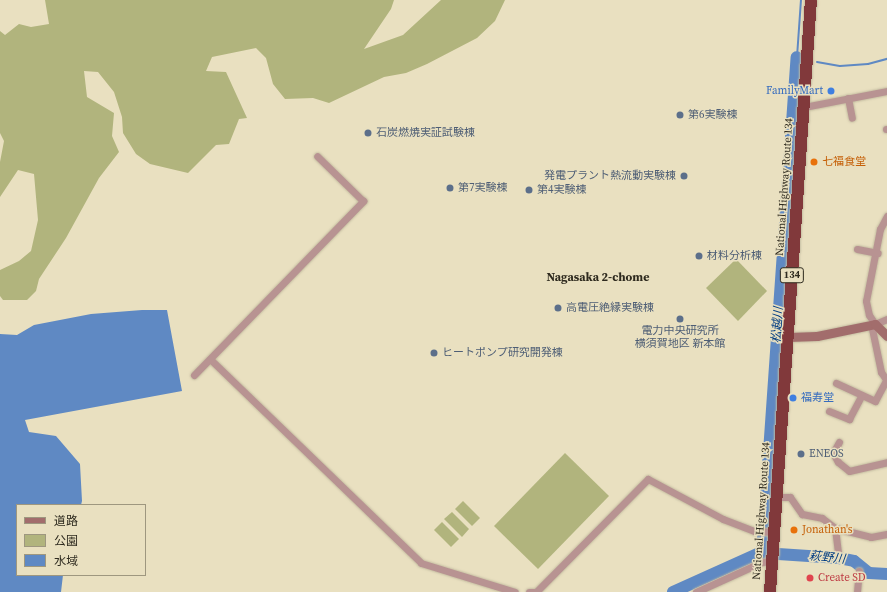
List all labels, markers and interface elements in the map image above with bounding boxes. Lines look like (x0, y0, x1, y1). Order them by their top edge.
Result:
place label: FamilyMart (766, 84, 823, 98)
marker: FamilyMart (826, 86, 836, 96)
place label: 第6実験棟 (688, 108, 737, 122)
marker: 第6実験棟 (675, 110, 685, 120)
street label: National Highway Route 134 (774, 118, 796, 256)
place label: 石炭燃焼実証試験棟 (376, 126, 475, 140)
marker: 石炭燃焼実証試験棟 (363, 128, 373, 138)
place label: 七福食堂 (822, 155, 866, 169)
marker: 七福食堂 (809, 157, 819, 167)
place label: 発電プラント熱流動実験棟 (544, 169, 676, 183)
marker: 発電プラント熱流動実験棟 (679, 171, 689, 181)
place label: 第7実験棟 (458, 181, 507, 195)
marker: 第7実験棟 (445, 183, 455, 193)
place label: 第4実験棟 (537, 183, 586, 197)
marker: 第4実験棟 (524, 185, 534, 195)
place label: 材料分析棟 (707, 249, 762, 263)
marker: 材料分析棟 (694, 251, 704, 261)
road number: 134 (779, 267, 805, 283)
district label: Nagasaka 2-chome (547, 271, 649, 285)
place label: 高電圧絶縁実験棟 (566, 301, 654, 315)
marker: 高電圧絶縁実験棟 (553, 303, 563, 313)
water label: 松越川 (770, 307, 786, 343)
marker: 電力中央研究所 横須賀地区 新本館 (675, 314, 685, 324)
place label: 電力中央研究所 横須賀地区 新本館 (635, 325, 725, 351)
place label: ヒートポンプ研究開発棟 (442, 346, 563, 360)
marker: ヒートポンプ研究開発棟 (429, 348, 439, 358)
place label: 福寿堂 (801, 391, 834, 405)
marker: 福寿堂 (788, 393, 798, 403)
street label: National Highway Route 134 (751, 442, 773, 580)
place label: ENEOS (809, 447, 844, 461)
marker: ENEOS (796, 449, 806, 459)
legend (16, 504, 146, 576)
text: 道路 (54, 513, 78, 529)
place label: Jonathan's (802, 523, 852, 537)
marker: Jonathan's (789, 525, 799, 535)
text: 公園 (54, 533, 78, 549)
water label: 萩野川 (808, 549, 846, 567)
text: 水域 (54, 553, 78, 569)
place label: Create SD (818, 571, 866, 585)
marker: Create SD (805, 573, 815, 583)

